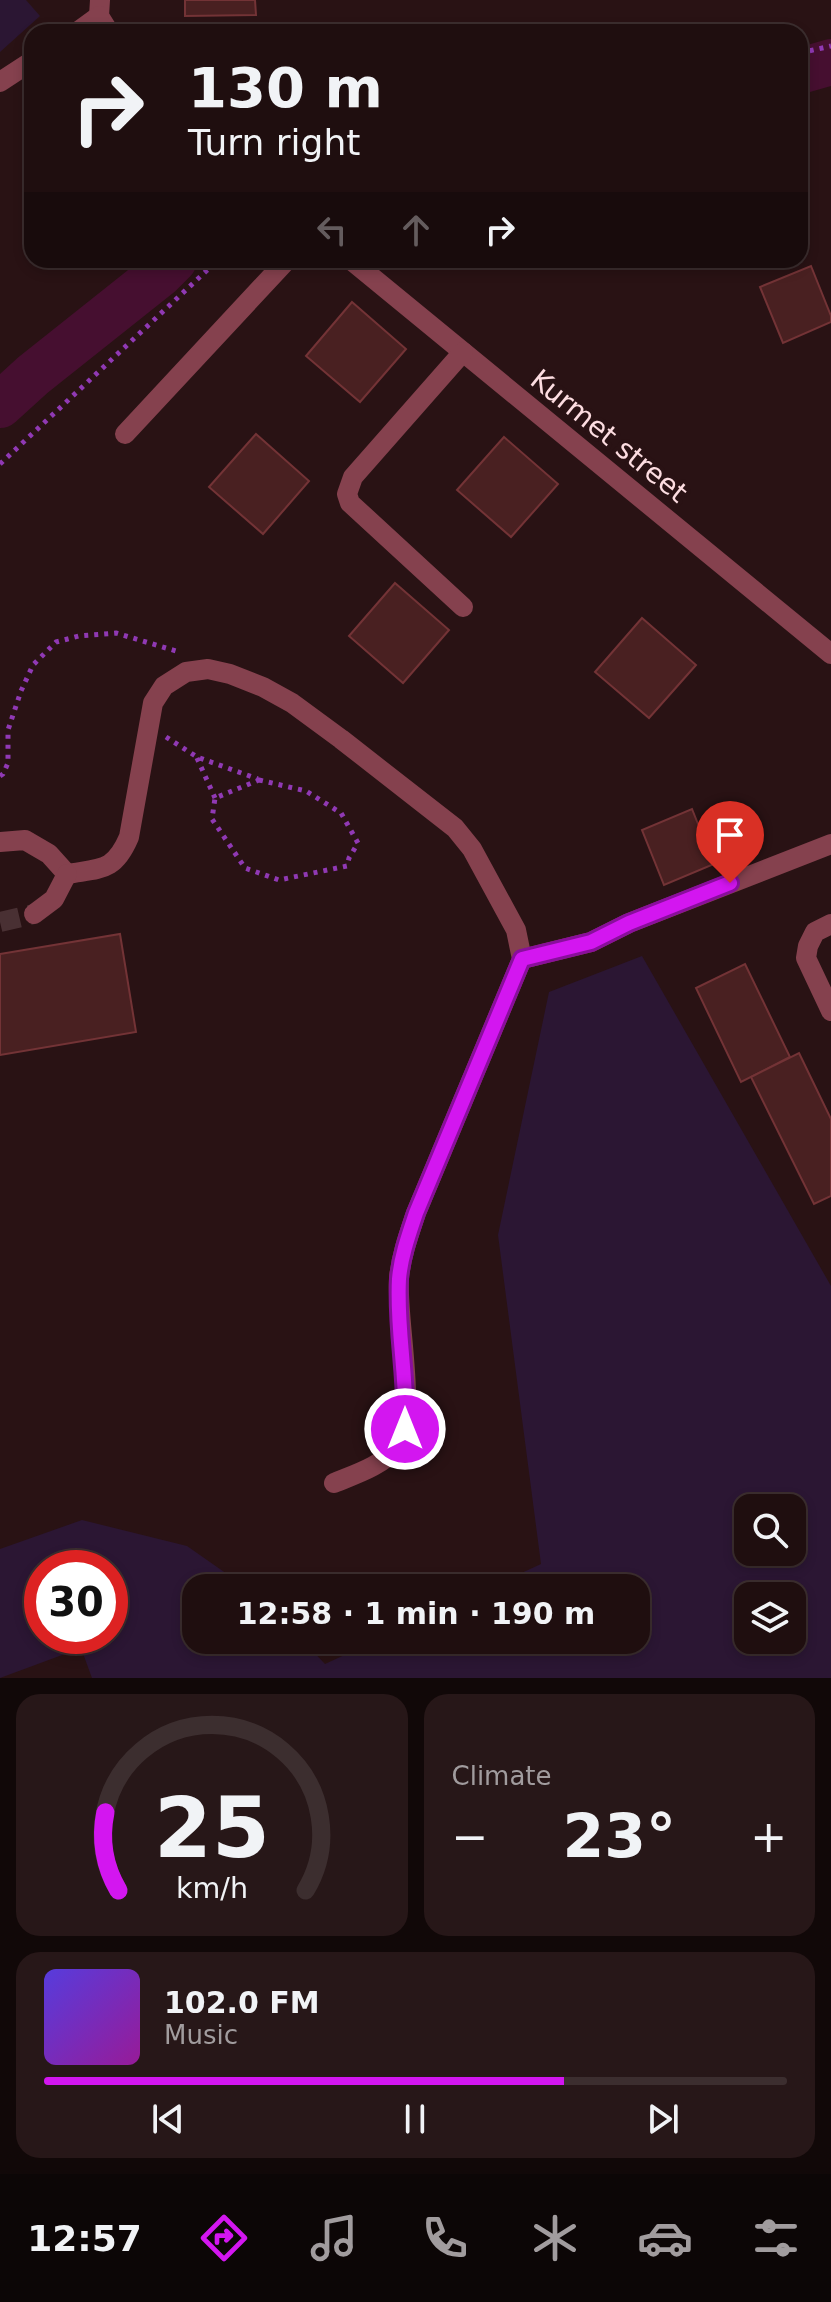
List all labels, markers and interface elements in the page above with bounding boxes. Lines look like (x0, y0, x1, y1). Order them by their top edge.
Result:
text: 130 m (188, 55, 383, 120)
icon: right (56, 56, 160, 160)
text: Turn right (188, 122, 360, 163)
icon: left (310, 208, 354, 252)
icon: ahead (394, 208, 438, 252)
icon: right (478, 208, 522, 252)
street label: Kurmet street (524, 363, 694, 509)
pin (696, 801, 764, 883)
icon: arrive (708, 813, 752, 857)
position arrow (363, 1387, 447, 1471)
map controls (734, 1494, 806, 1654)
button: search (734, 1494, 806, 1566)
speed limit sign: 30 (24, 1550, 128, 1654)
button: layers (734, 1582, 806, 1654)
text: 12:58 · 1 min · 190 m (237, 1596, 595, 1631)
text: Climate (452, 1761, 552, 1791)
text: 25 (154, 1780, 270, 1877)
text: 23° (563, 1801, 676, 1871)
text: − (452, 1811, 488, 1862)
text: + (750, 1811, 787, 1862)
text: km/h (176, 1871, 248, 1905)
text: 102.0 FM (164, 1985, 320, 2020)
text: Music (164, 2020, 238, 2050)
icon: previous (146, 2097, 190, 2141)
icon: pause (393, 2097, 437, 2141)
icon: next (641, 2097, 685, 2141)
icon: directions (196, 2210, 252, 2266)
icon: music (306, 2210, 362, 2266)
icon: phone (417, 2210, 473, 2266)
icon: climate (527, 2210, 583, 2266)
icon: car (637, 2210, 693, 2266)
icon: filters (748, 2210, 804, 2266)
text: 12:57 (27, 2218, 142, 2259)

